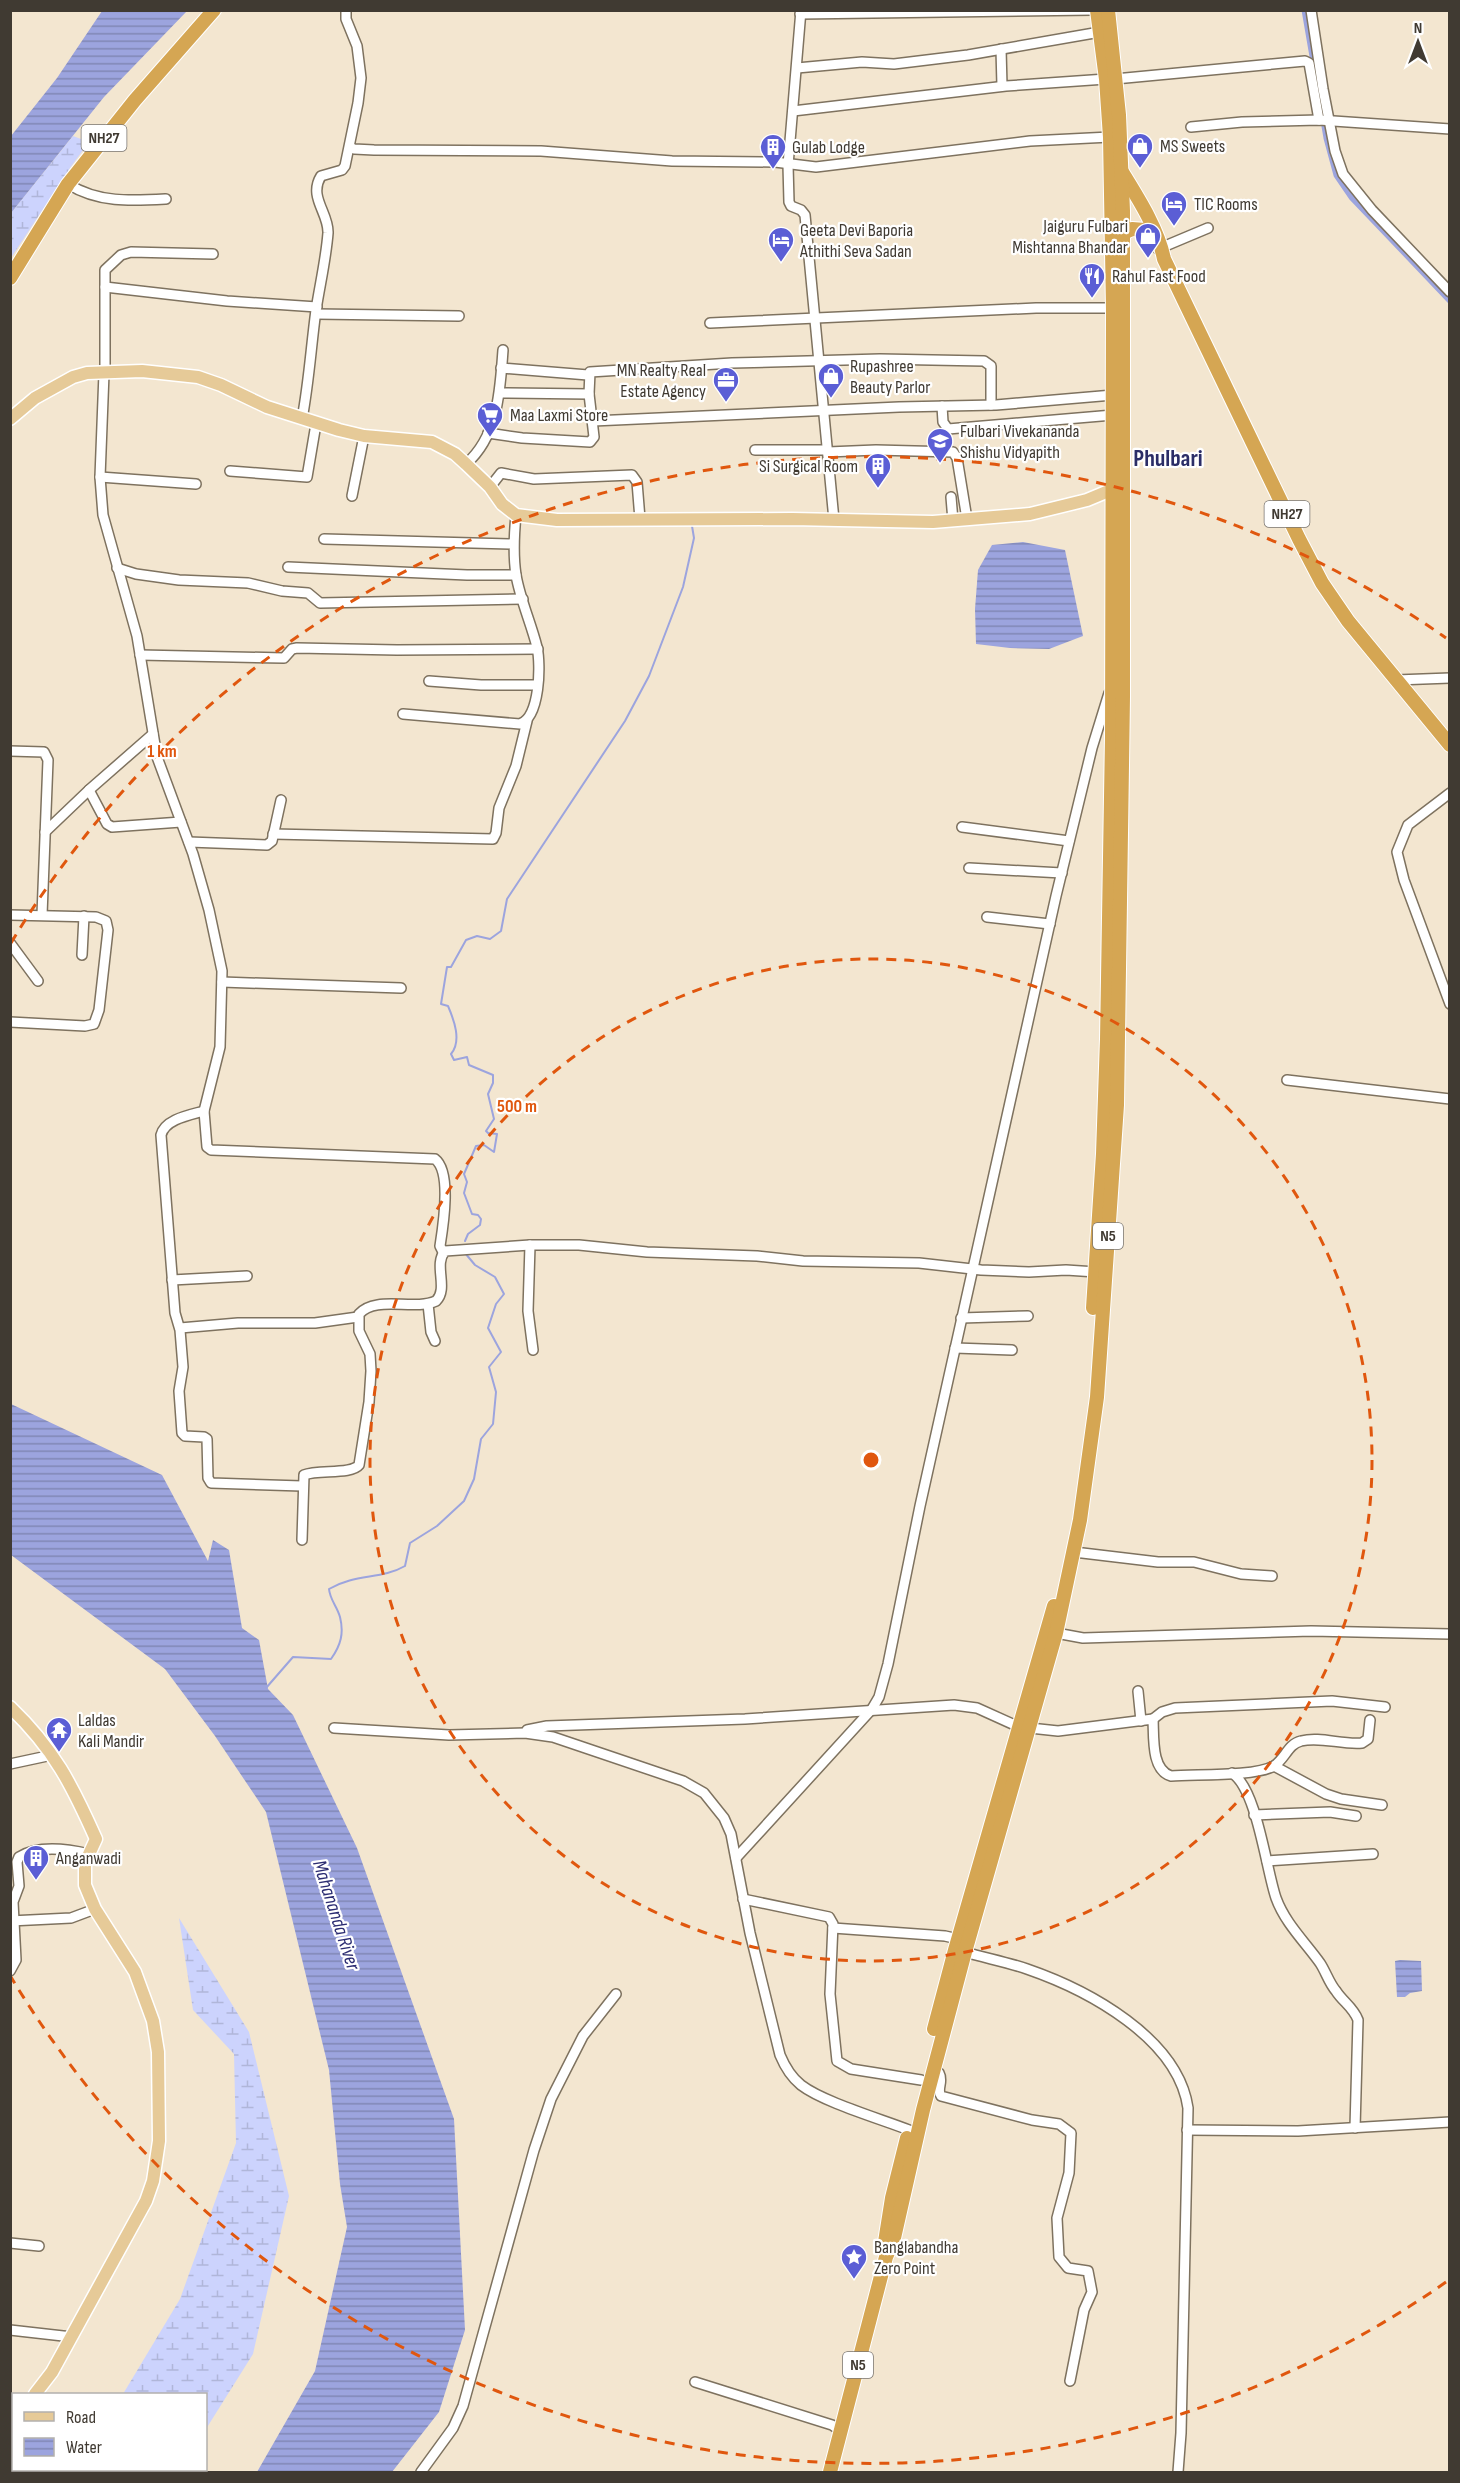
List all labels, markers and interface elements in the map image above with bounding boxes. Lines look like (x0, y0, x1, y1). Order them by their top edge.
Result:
north arrow (1388, 12, 1448, 72)
text: N (1414, 19, 1422, 38)
road number: NH27 (82, 125, 126, 151)
shop icon: MS Sweets (1125, 131, 1155, 169)
building icon: Gulab Lodge (758, 132, 788, 170)
place label: MS Sweets (1160, 136, 1225, 157)
place label: Gulab Lodge (792, 137, 865, 158)
hotel icon: TIC Rooms (1159, 189, 1189, 227)
place label: TIC Rooms (1194, 194, 1258, 215)
place label: Jaiguru Fulbari Mishtanna Bhandar (1012, 216, 1128, 258)
place label: Geeta Devi Baporia Athithi Seva Sadan (799, 220, 913, 262)
shop icon: Jaiguru Fulbari Mishtanna Bhandar (1133, 221, 1163, 259)
hotel icon: Geeta Devi Baporia Athithi Seva Sadan (766, 225, 796, 263)
restaurant icon: Rahul Fast Food (1077, 261, 1107, 299)
place label: Rahul Fast Food (1112, 266, 1206, 287)
place label: Rupashree Beauty Parlor (850, 356, 930, 398)
place label: MN Realty Real Estate Agency (617, 360, 706, 402)
shop icon: Rupashree Beauty Parlor (816, 361, 846, 399)
office icon: MN Realty Real Estate Agency (711, 365, 741, 403)
supermarket icon: Maa Laxmi Store (475, 400, 505, 438)
place label: Maa Laxmi Store (510, 405, 608, 426)
place label: Fulbari Vivekananda Shishu Vidyapith (960, 421, 1080, 463)
school or university icon: Fulbari Vivekananda Shishu Vidyapith (925, 426, 955, 464)
district label: Phulbari (1133, 444, 1203, 473)
building icon: Si Surgical Room (863, 451, 893, 489)
place label: Si Surgical Room (759, 456, 858, 477)
road number: NH27 (1264, 501, 1310, 527)
text: 1 km (147, 741, 177, 762)
text: 500 m (497, 1096, 537, 1117)
road number: N5 (1093, 1223, 1123, 1249)
centre of rings (861, 1450, 881, 1470)
place label: Laldas Kali Mandir (78, 1710, 144, 1752)
temple icon: Laldas Kali Mandir (44, 1715, 74, 1753)
building icon: Anganwadi (21, 1843, 51, 1881)
place label: Anganwadi (55, 1848, 121, 1869)
water label: Mahananda River (307, 1857, 365, 1974)
place label: Banglabandha Zero Point (874, 2237, 958, 2279)
place icon: Banglabandha Zero Point (839, 2242, 869, 2280)
road number: N5 (843, 2352, 873, 2378)
legend (12, 2393, 207, 2471)
text: Road (66, 2407, 96, 2428)
text: Water (66, 2437, 102, 2458)

